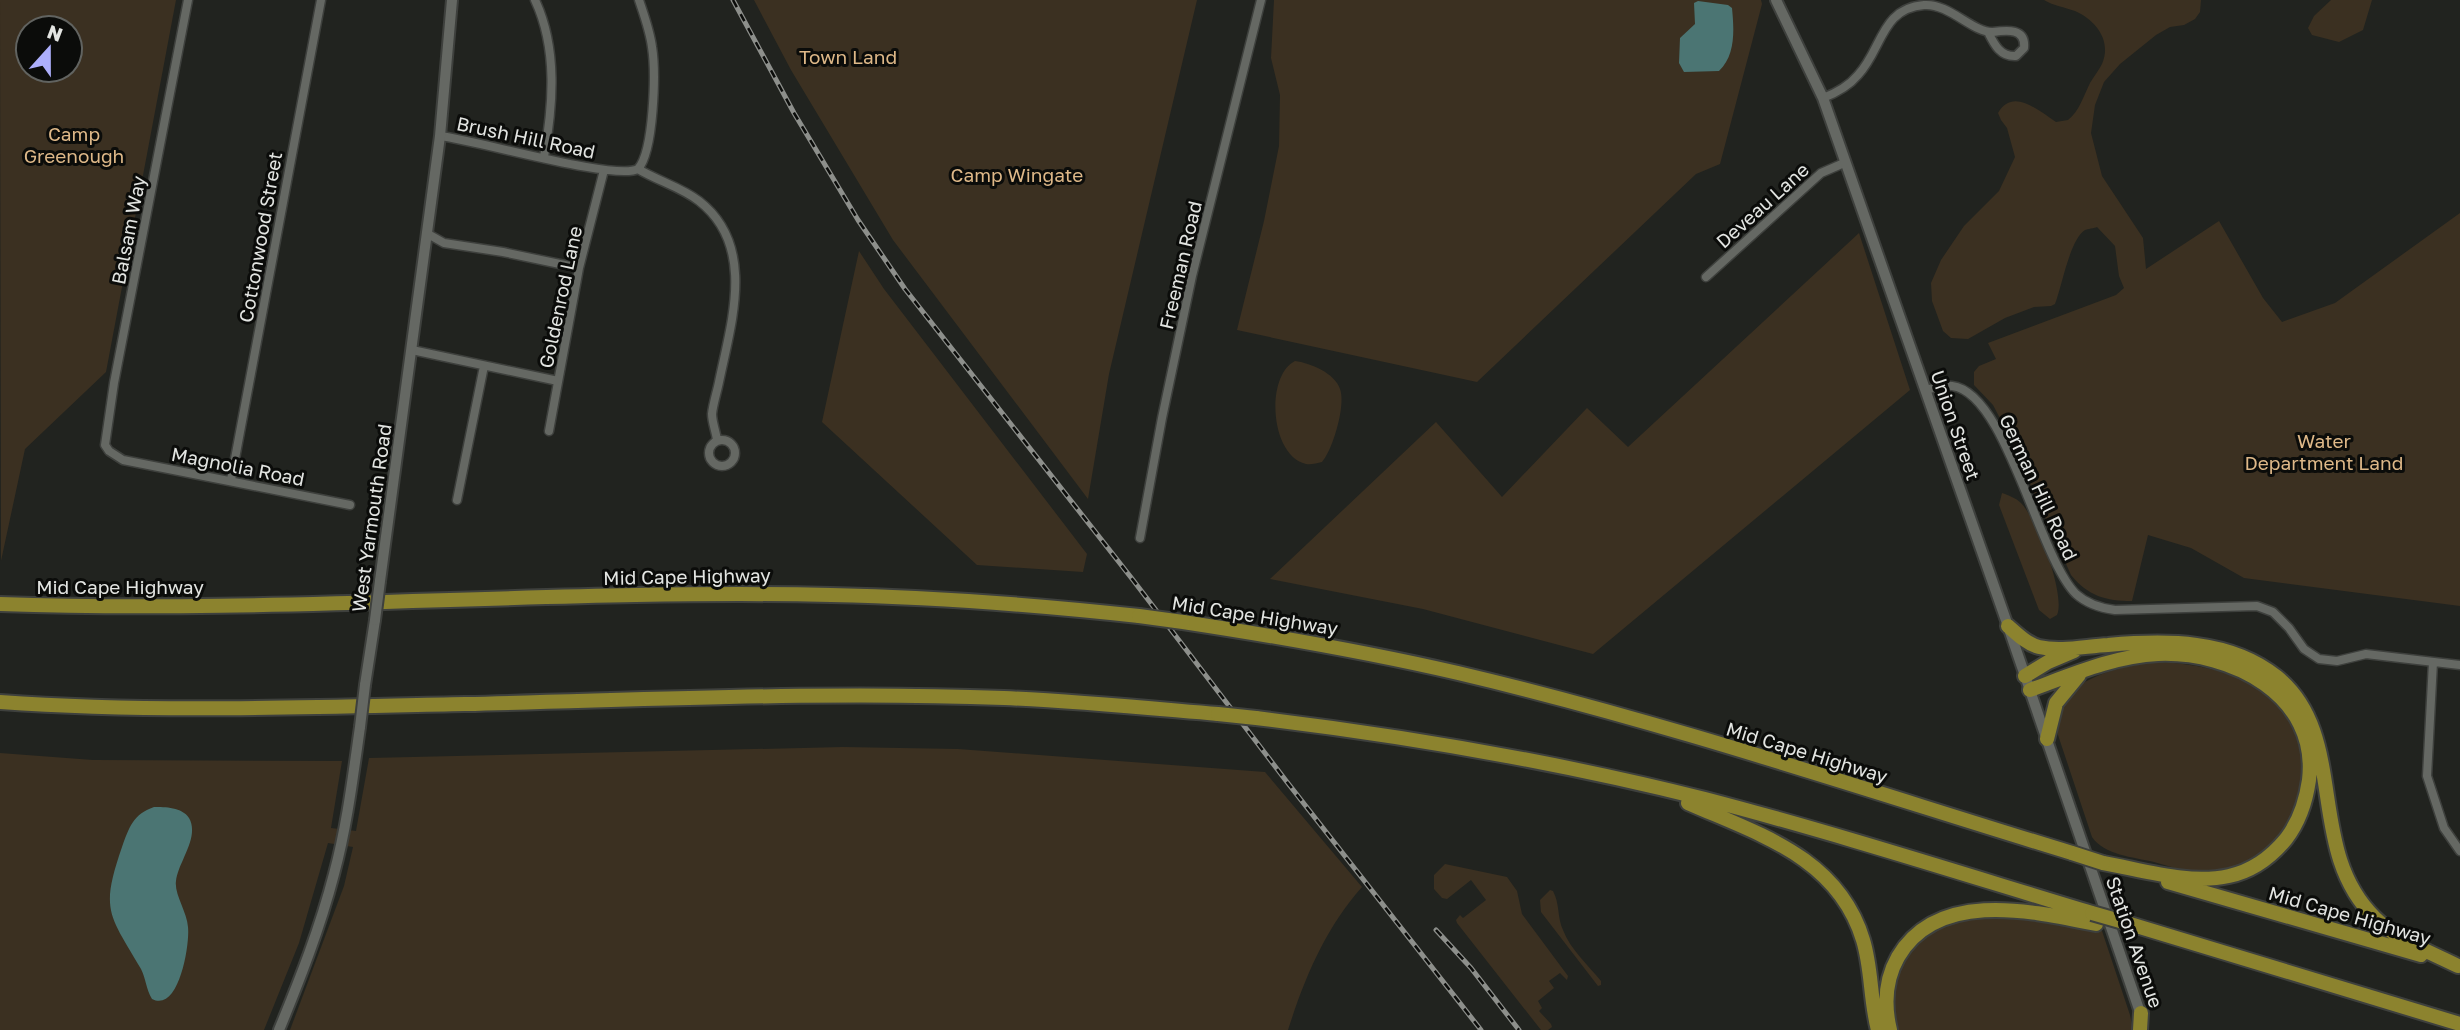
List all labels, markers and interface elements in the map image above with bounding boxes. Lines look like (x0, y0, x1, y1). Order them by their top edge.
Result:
north arrow (14, 14, 84, 84)
text: N (44, 19, 66, 46)
park label: Town Land (799, 45, 897, 68)
street label: Brush Hill Road (455, 111, 597, 163)
park label: Camp Greenough (24, 122, 124, 167)
street label: Cottonwood Street (234, 150, 286, 324)
street label: Deveau Lane (1711, 157, 1813, 253)
park label: Camp Wingate (951, 163, 1083, 186)
street label: Balsam Way (106, 173, 150, 286)
street label: Freeman Road (1154, 199, 1206, 331)
street label: Goldenrod Lane (534, 224, 586, 370)
street label: Union Street (1926, 367, 1986, 483)
street label: German Hill Road (1995, 410, 2083, 564)
street label: West Yarmouth Road (346, 422, 396, 614)
park label: Water Department Land (2245, 429, 2403, 474)
street label: Magnolia Road (170, 442, 306, 490)
street label: Mid Cape Highway (603, 563, 771, 589)
street label: Mid Cape Highway (36, 575, 204, 598)
street label: Mid Cape Highway (1170, 591, 1340, 640)
street label: Mid Cape Highway (1723, 716, 1891, 788)
street label: Station Avenue (2102, 873, 2168, 1011)
street label: Mid Cape Highway (2266, 881, 2434, 949)

